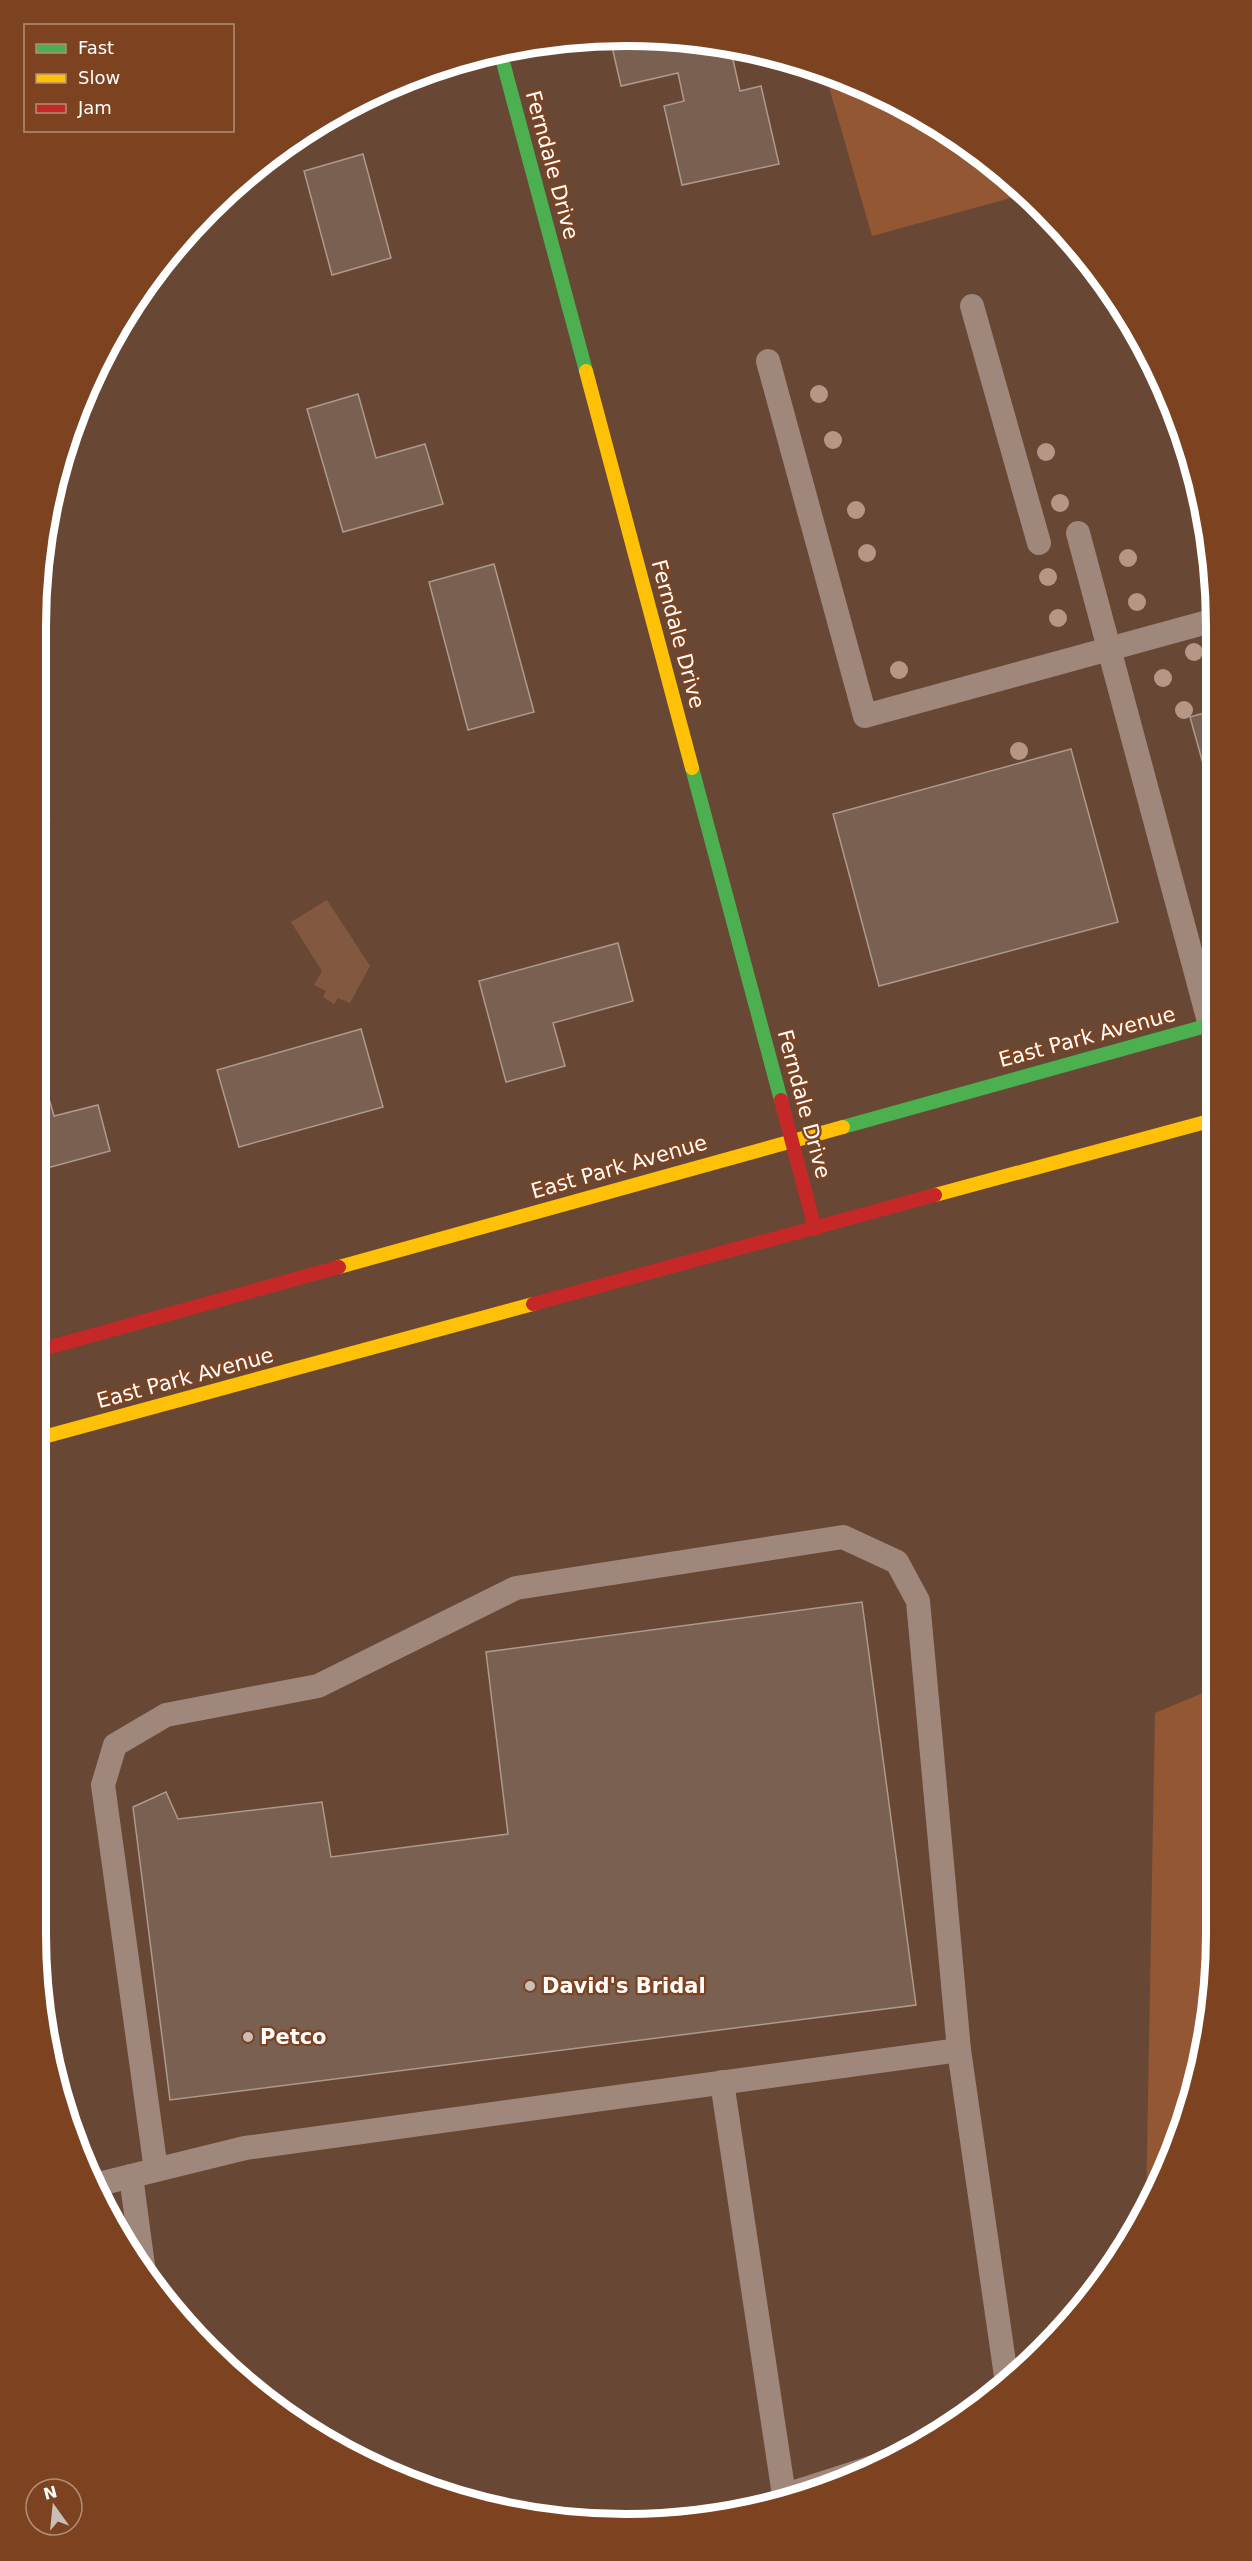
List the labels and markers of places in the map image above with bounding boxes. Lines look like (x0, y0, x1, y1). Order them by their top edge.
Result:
place label: David's Bridal (542, 1974, 706, 1998)
marker: David's Bridal (523, 1979, 537, 1993)
place label: Petco (260, 2025, 327, 2049)
marker: Petco (241, 2030, 255, 2044)

